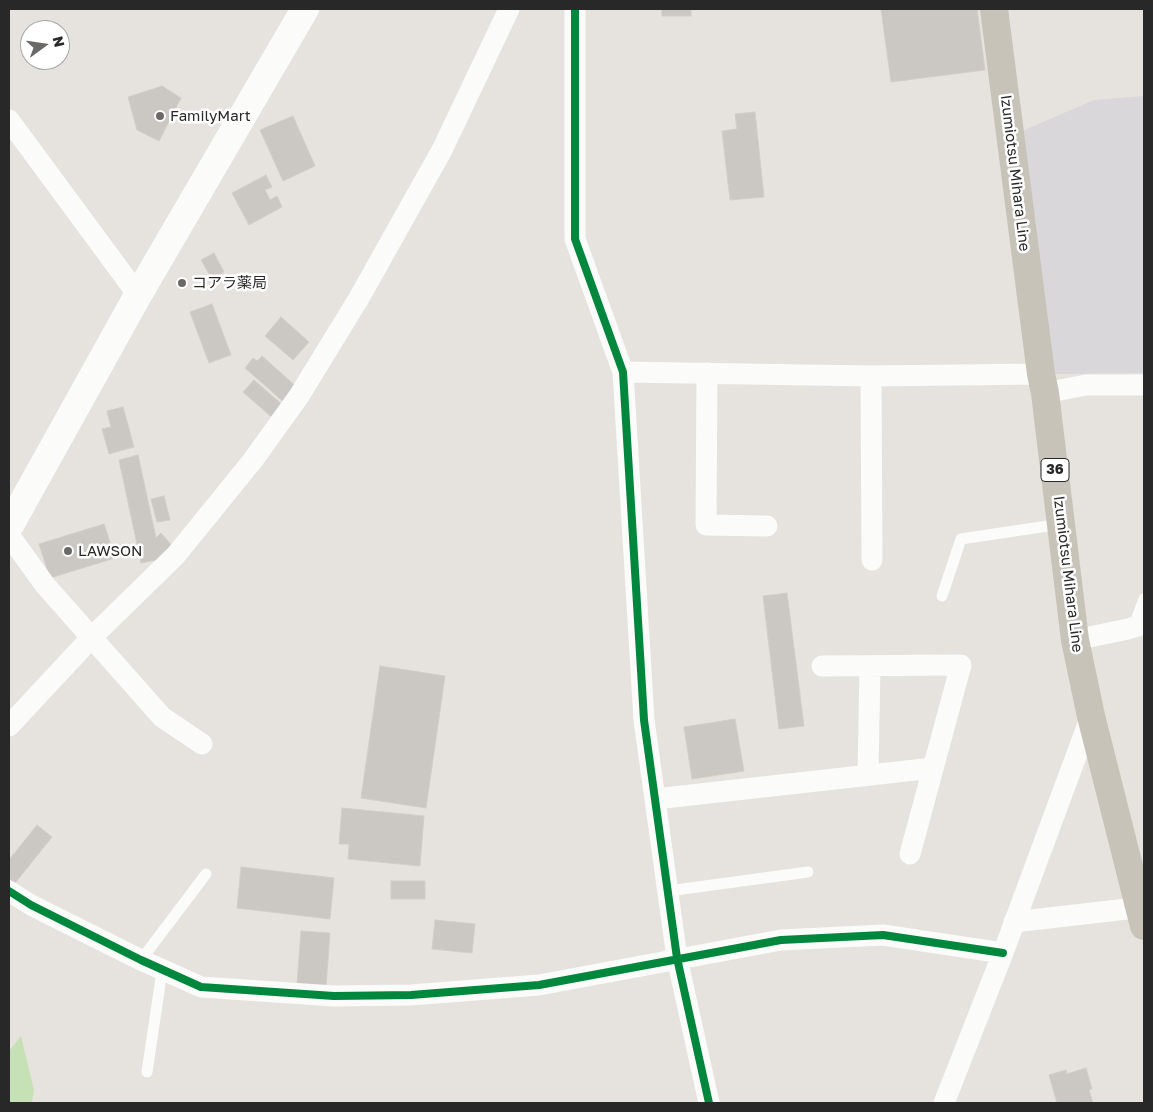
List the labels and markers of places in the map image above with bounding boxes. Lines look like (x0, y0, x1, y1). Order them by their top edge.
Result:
place label: FamilyMart (170, 107, 251, 125)
marker: FamilyMart (154, 110, 166, 122)
place label: コアラ薬局 (192, 274, 267, 292)
marker: コアラ薬局 (176, 277, 188, 289)
place label: LAWSON (78, 542, 142, 560)
marker: LAWSON (62, 545, 74, 557)

